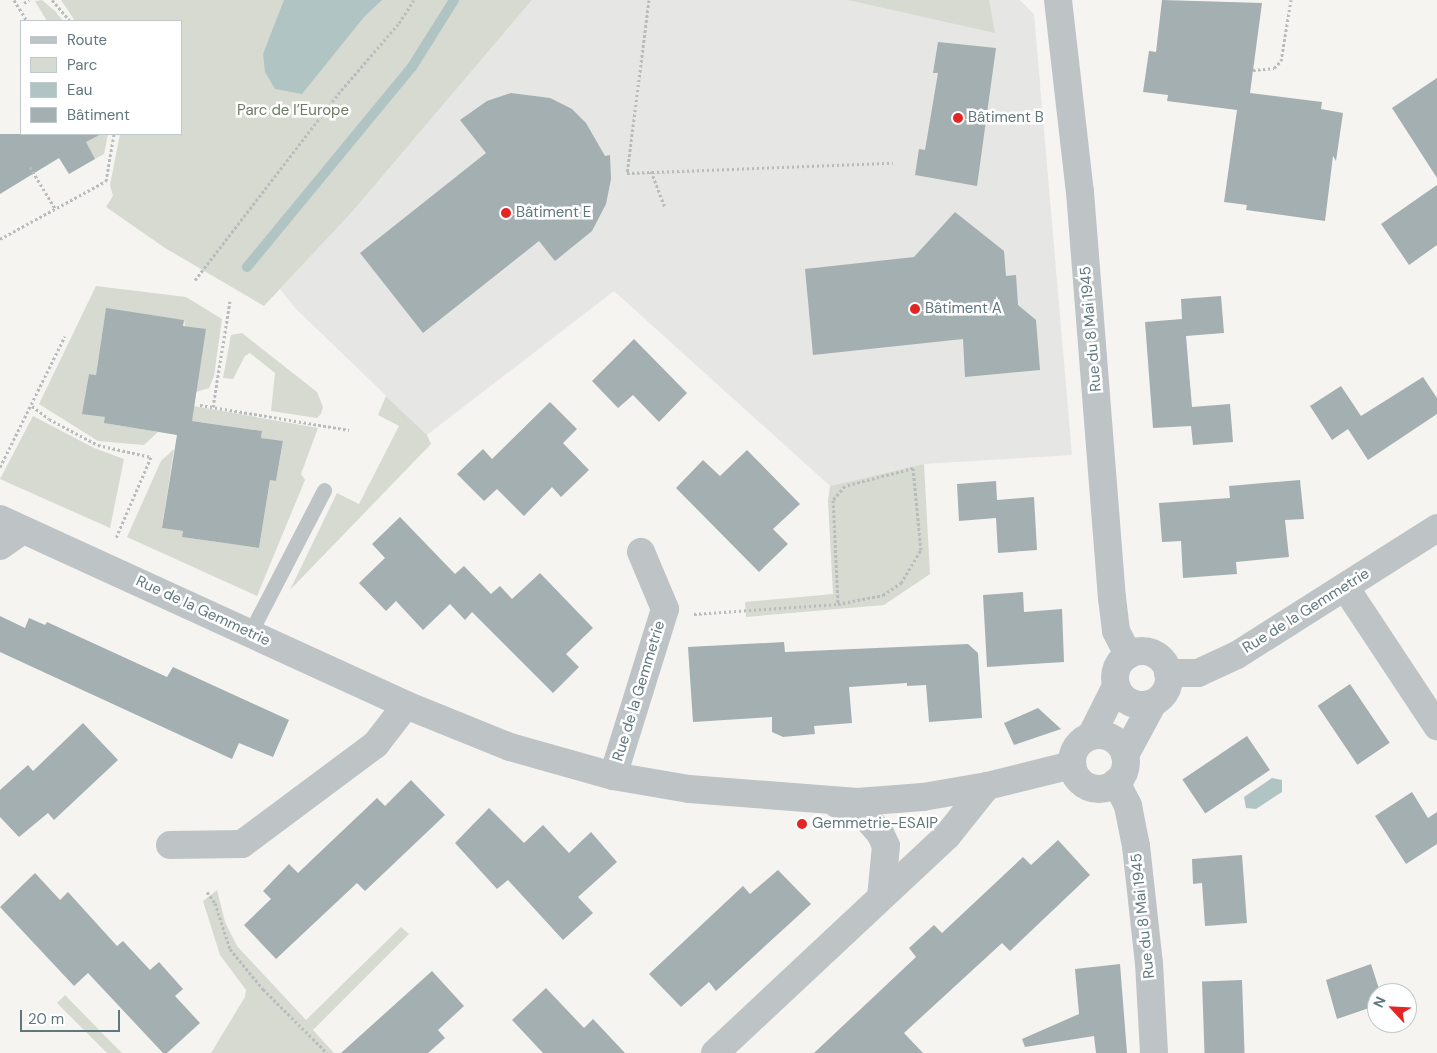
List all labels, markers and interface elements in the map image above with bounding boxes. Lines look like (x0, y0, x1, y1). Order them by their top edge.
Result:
legend (20, 20, 182, 135)
text: Route (67, 30, 107, 50)
text: Parc (67, 55, 97, 75)
text: Eau (67, 80, 92, 100)
park label: Parc de l’Europe (237, 102, 349, 120)
text: Bâtiment (67, 105, 130, 125)
place label: Bâtiment B (968, 109, 1044, 127)
marker: Bâtiment B (952, 112, 964, 124)
place label: Bâtiment E (516, 204, 591, 222)
marker: Bâtiment E (500, 207, 512, 219)
street label: Rue du 8 Mai 1945 (1077, 266, 1105, 392)
place label: Bâtiment A (925, 300, 1002, 318)
marker: Bâtiment A (909, 303, 921, 315)
street label: Rue de la Gemmetrie (1239, 565, 1373, 657)
street label: Rue de la Gemmetrie (133, 572, 273, 650)
street label: Rue de la Gemmetrie (609, 619, 669, 763)
place label: Gemmetrie-ESAIP (812, 815, 938, 833)
marker: Gemmetrie-ESAIP (796, 818, 808, 830)
street label: Rue du 8 Mai 1945 (1127, 852, 1159, 980)
north arrow (1367, 983, 1417, 1033)
text: N (1369, 994, 1390, 1011)
scale bar (22, 1000, 122, 1032)
text: 20 m (28, 1009, 64, 1029)

